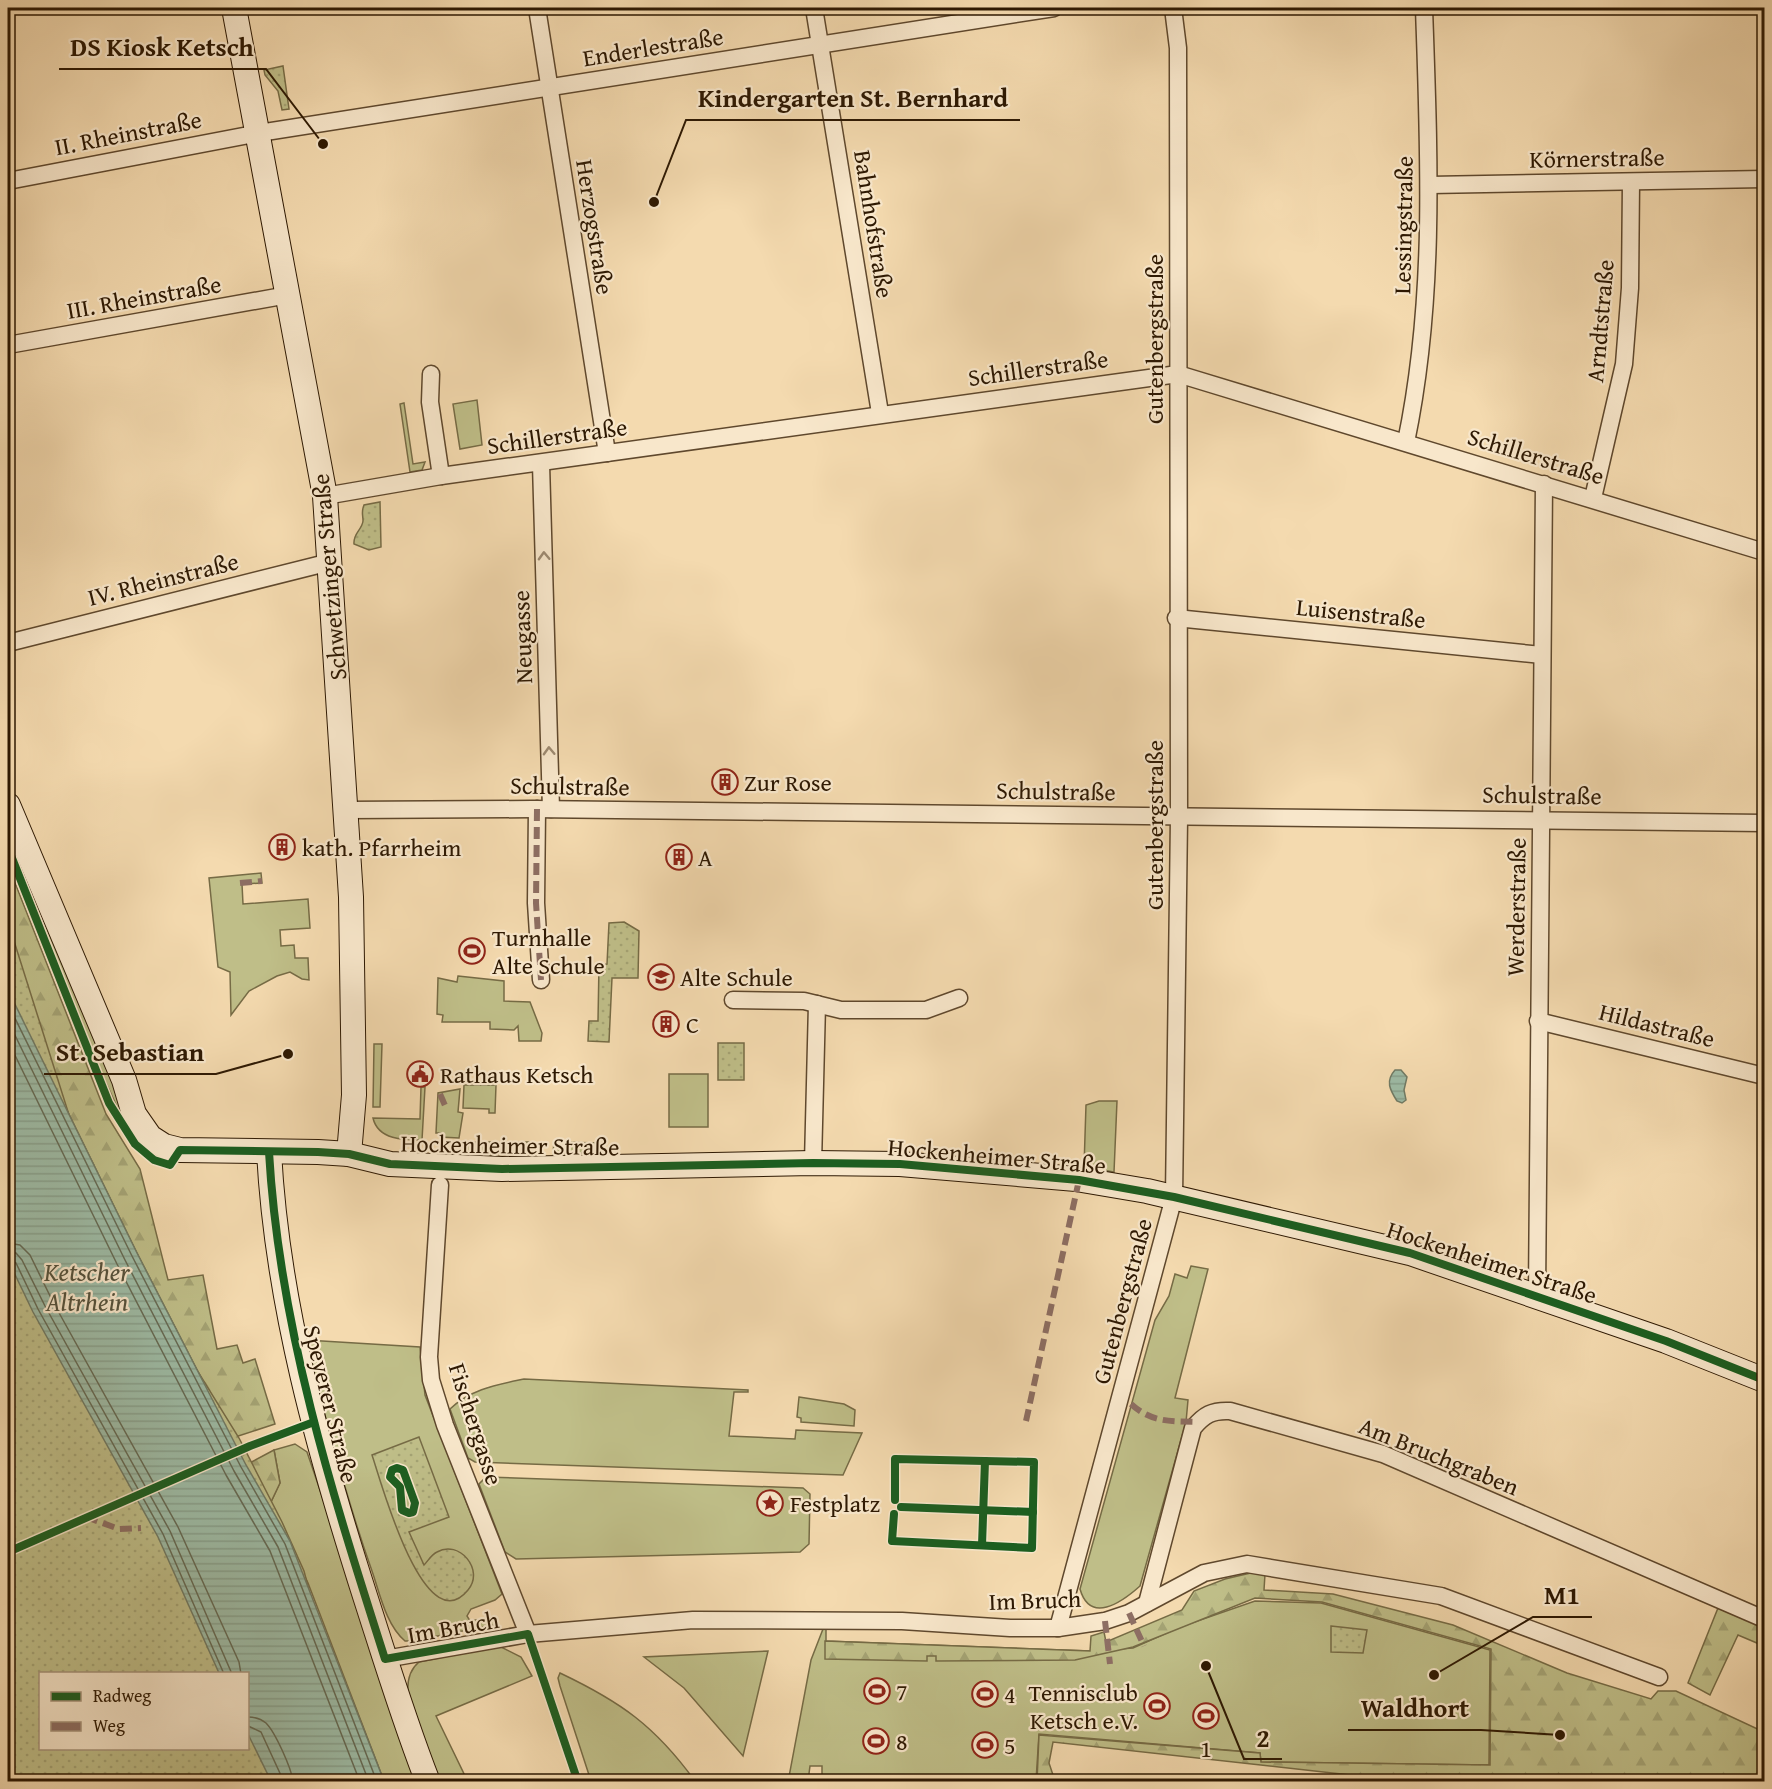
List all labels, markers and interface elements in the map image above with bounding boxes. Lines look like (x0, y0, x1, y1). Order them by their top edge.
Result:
street label: Enderlestraße (580, 19, 726, 75)
callout: DS Kiosk Ketsch (59, 25, 266, 69)
text: DS Kiosk Ketsch (70, 27, 254, 66)
callout: Kindergarten St. Bernhard (686, 76, 1020, 120)
text: Kindergarten St. Bernhard (698, 78, 1008, 117)
street label: II. Rheinstraße (52, 102, 204, 164)
street label: Körnerstraße (1529, 139, 1665, 177)
street label: Bahnhofstraße (845, 147, 903, 301)
street label: Lessingstraße (1384, 155, 1422, 295)
street label: Herzogstraße (567, 157, 623, 297)
street label: Gutenbergstraße (1137, 254, 1172, 424)
street label: Arndtstraße (1577, 258, 1623, 384)
street label: III. Rheinstraße (64, 266, 224, 328)
street label: Schillerstraße (966, 341, 1110, 395)
street label: Schillerstraße (485, 409, 629, 463)
street label: Schillerstraße (1463, 419, 1609, 493)
street label: Schwetzinger Straße (303, 472, 355, 682)
street label: IV. Rheinstraße (84, 543, 242, 615)
one-way arrow (537, 551, 550, 560)
street label: Luisenstraße (1295, 589, 1427, 637)
street label: Neugasse (503, 590, 541, 684)
street label: Gutenbergstraße (1137, 740, 1172, 910)
one-way arrow (543, 746, 555, 755)
place label: Zur Rose (744, 765, 832, 800)
street label: Schulstraße (510, 767, 630, 805)
building icon: Zur Rose (710, 767, 740, 797)
street label: Schulstraße (996, 772, 1116, 810)
street label: Schulstraße (1482, 776, 1602, 814)
place label: kath. Pfarrheim (302, 830, 462, 865)
building icon: kath. Pfarrheim (267, 832, 297, 862)
street label: Werderstraße (1497, 837, 1535, 977)
place label: A (698, 840, 713, 875)
building icon: A (664, 842, 694, 872)
place label: Turnhalle Alte Schule (492, 920, 605, 983)
sports icon: Turnhalle Alte Schule (457, 936, 487, 966)
place label: Alte Schule (680, 960, 793, 995)
school or university icon: Alte Schule (646, 962, 676, 992)
street label: Hildastraße (1596, 994, 1718, 1056)
place label: C (686, 1007, 699, 1042)
building icon: C (651, 1009, 681, 1039)
callout: St. Sebastian (44, 1030, 216, 1074)
text: St. Sebastian (56, 1032, 205, 1071)
place label: Rathaus Ketsch (440, 1057, 594, 1092)
public building icon: Rathaus Ketsch (405, 1059, 435, 1089)
street label: Hockenheimer Straße (400, 1126, 620, 1164)
street label: Hockenheimer Straße (886, 1129, 1108, 1183)
street label: Hockenheimer Straße (1382, 1212, 1602, 1312)
street label: Gutenbergstraße (1083, 1214, 1161, 1388)
water label: Ketscher Altrhein (43, 1252, 131, 1321)
street label: Speyerer Straße (295, 1322, 367, 1486)
street label: Fischergasse (440, 1358, 512, 1490)
street label: Am Bruchgraben (1354, 1408, 1525, 1504)
place label: Festplatz (790, 1486, 880, 1521)
place icon: Festplatz (755, 1488, 785, 1518)
callout: M1 (1533, 1573, 1592, 1617)
text: M1 (1544, 1575, 1580, 1614)
street label: Im Bruch (988, 1581, 1082, 1619)
street label: Im Bruch (404, 1602, 502, 1652)
legend (39, 1672, 249, 1750)
place label: 7 (896, 1674, 908, 1709)
place label: Tennisclub Ketsch e.V. (1029, 1675, 1138, 1738)
sports icon: 7 (862, 1676, 892, 1706)
place label: 4 (1004, 1677, 1016, 1712)
sports icon: 4 (970, 1679, 1000, 1709)
text: Radweg (93, 1682, 151, 1709)
callout: Waldhort (1348, 1686, 1481, 1730)
text: Waldhort (1361, 1688, 1469, 1727)
sports icon: Tennisclub Ketsch e.V. (1142, 1691, 1172, 1721)
sports icon: 1 (1191, 1701, 1221, 1731)
text: Weg (93, 1712, 125, 1739)
callout: 2 (1244, 1715, 1282, 1759)
text: 2 (1256, 1718, 1270, 1757)
place label: 8 (896, 1724, 908, 1759)
sports icon: 8 (861, 1726, 891, 1756)
place label: 5 (1004, 1728, 1016, 1763)
sports icon: 5 (970, 1730, 1000, 1760)
place label: 1 (1200, 1731, 1212, 1766)

